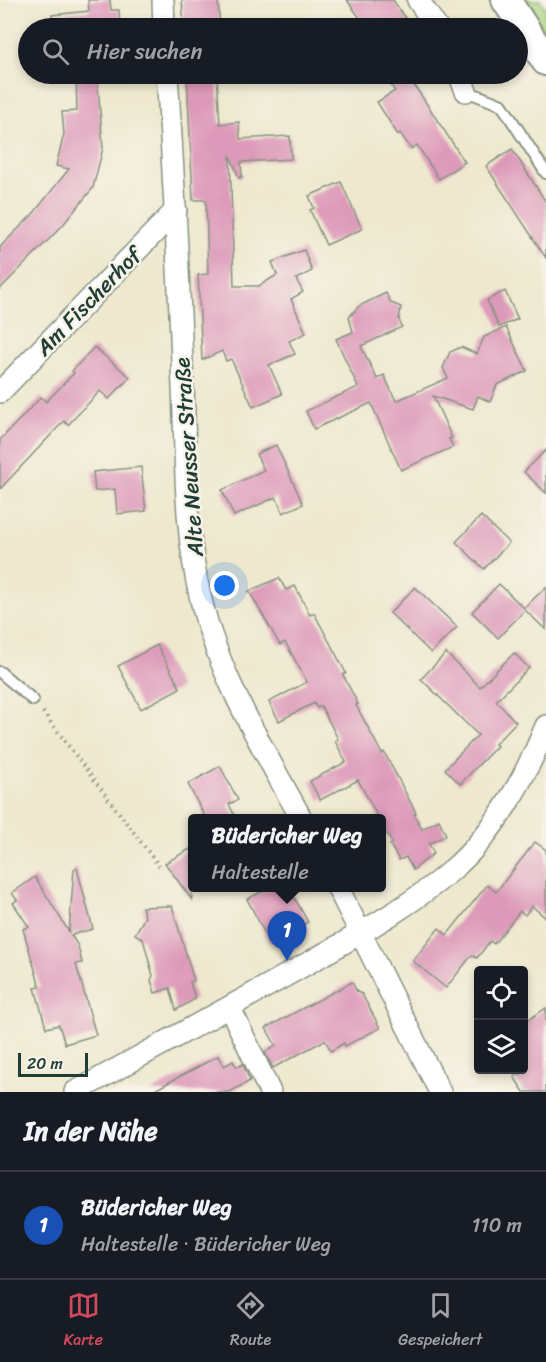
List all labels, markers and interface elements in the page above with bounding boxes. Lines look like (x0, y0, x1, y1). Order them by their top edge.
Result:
search box (18, 18, 528, 84)
text: Hier suchen (87, 32, 202, 71)
icon: search (39, 35, 72, 68)
street label: Am Fischerhof (25, 235, 153, 366)
street label: Alte Neusser Straße (162, 356, 215, 559)
your location (210, 571, 239, 600)
popup (188, 814, 386, 892)
text: Büdericher Weg (212, 816, 362, 855)
text: Haltestelle (212, 855, 309, 890)
pin: 1 (268, 912, 306, 961)
map controls (474, 966, 528, 1074)
button: locate (474, 966, 528, 1020)
button: layers (474, 1020, 528, 1074)
text: 20 m (27, 1049, 63, 1078)
scale bar (18, 1050, 88, 1078)
text: In der Nähe (24, 1108, 158, 1154)
text: Büdericher Weg (81, 1188, 232, 1227)
text: 1 (39, 1208, 48, 1243)
text: 110 m (472, 1208, 522, 1243)
text: Haltestelle · Büdericher Weg (81, 1227, 331, 1262)
tab: Karte (64, 1289, 103, 1354)
tab: Route (230, 1289, 271, 1354)
tab: Gespeichert (398, 1289, 482, 1354)

